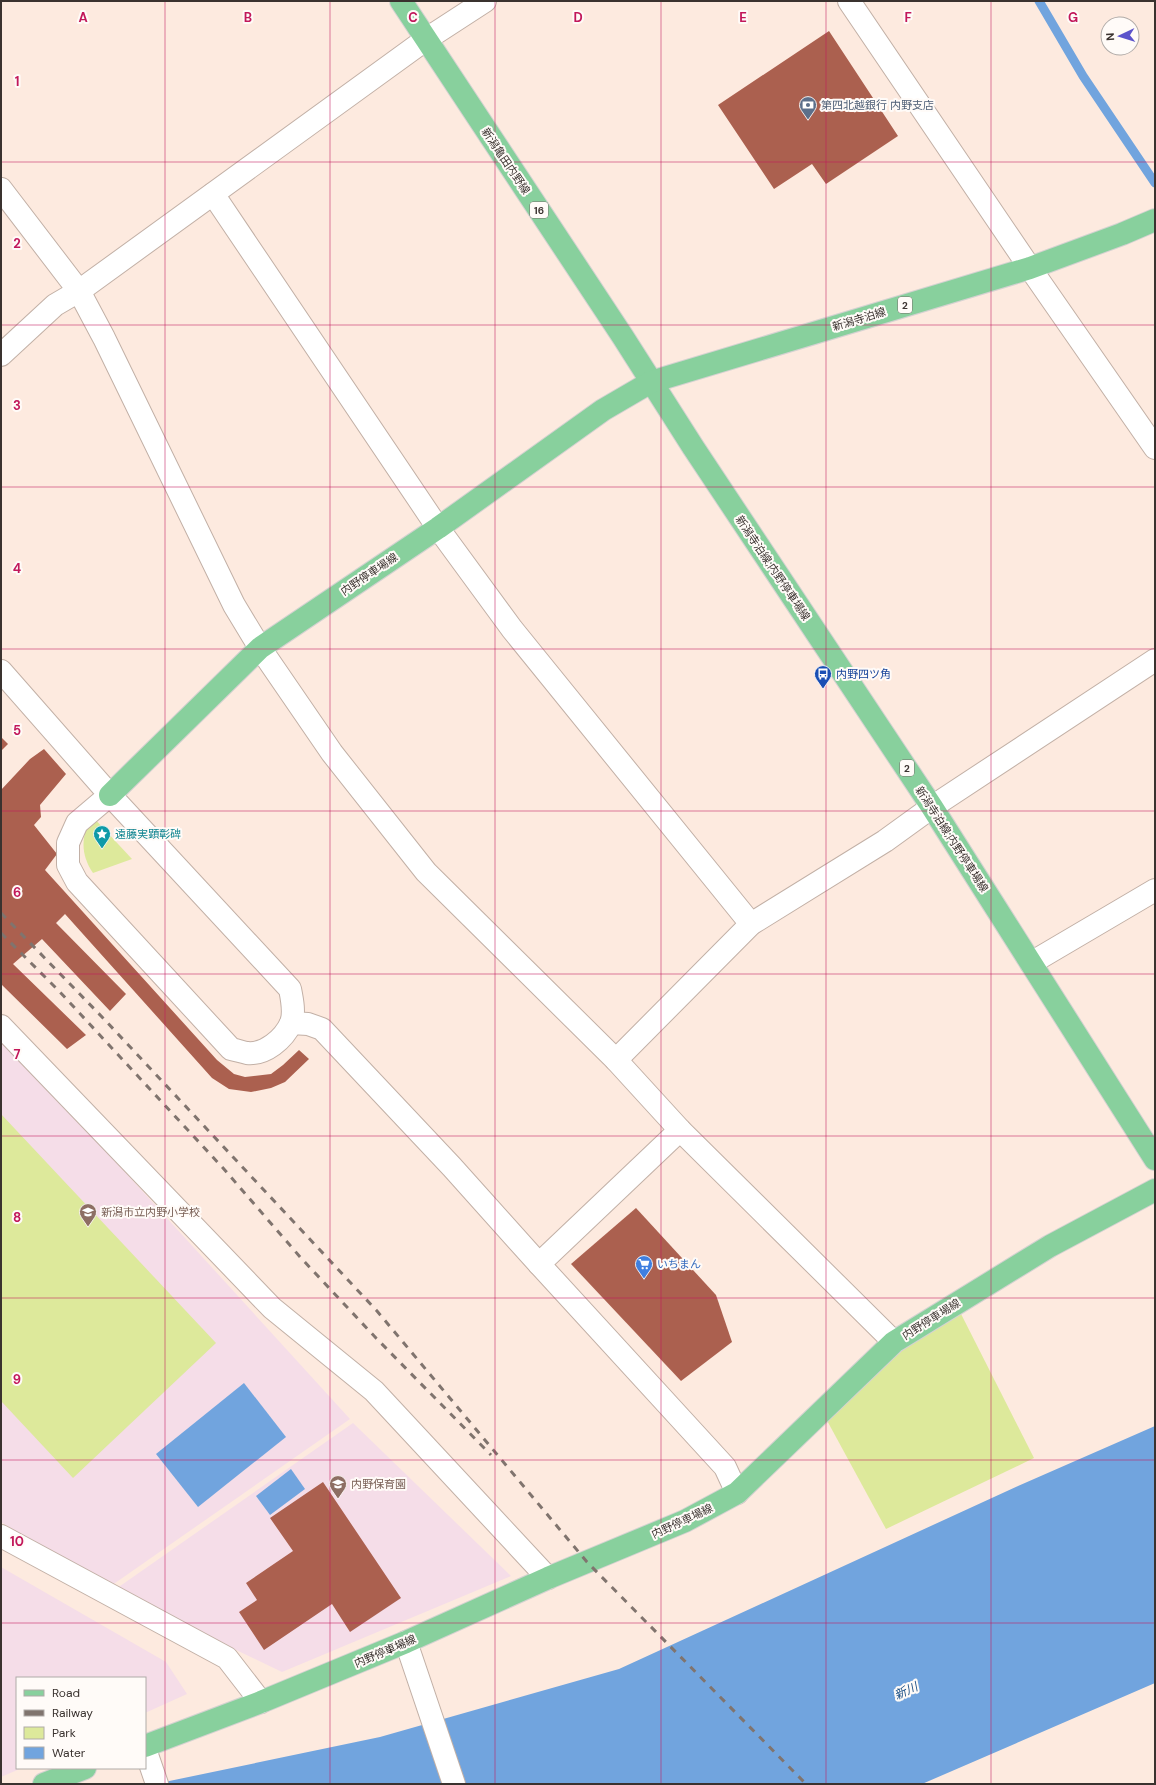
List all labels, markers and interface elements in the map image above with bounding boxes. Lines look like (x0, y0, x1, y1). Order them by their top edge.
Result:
text: A (78, 9, 88, 26)
text: B (244, 9, 252, 26)
text: C (408, 9, 418, 26)
text: D (573, 9, 583, 26)
text: E (739, 9, 747, 26)
text: F (904, 9, 912, 26)
text: G (1068, 9, 1078, 26)
north arrow (1100, 16, 1140, 56)
text: N (1103, 32, 1117, 41)
text: 1 (15, 73, 19, 90)
bank icon: 第四北越銀行 内野支店 (798, 95, 818, 120)
place label: 第四北越銀行 内野支店 (821, 98, 934, 112)
street label: 新潟亀田内野線 (479, 125, 533, 197)
road number: 16 (530, 202, 548, 218)
text: 2 (13, 235, 21, 252)
road number: 2 (898, 297, 912, 313)
street label: 新潟寺泊線 (831, 304, 887, 334)
text: 3 (13, 397, 21, 414)
street label: 新潟寺泊線;内野停車場線 (733, 513, 813, 623)
street label: 内野停車場線 (338, 550, 400, 598)
text: 4 (13, 560, 21, 577)
bus stop icon: 内野四ツ角 (813, 664, 833, 689)
place label: 内野四ツ角 (836, 667, 891, 681)
text: 5 (13, 722, 21, 739)
road number: 2 (900, 760, 914, 776)
street label: 新潟寺泊線;内野停車場線 (912, 783, 992, 895)
place icon: 遠藤実顕彰碑 (92, 824, 112, 849)
place label: 遠藤実顕彰碑 (115, 827, 181, 841)
text: 6 (13, 884, 21, 901)
text: 7 (14, 1046, 21, 1063)
school or university icon: 新潟市立内野小学校 (78, 1202, 98, 1227)
place label: 新潟市立内野小学校 (101, 1205, 200, 1219)
text: 8 (13, 1209, 21, 1226)
supermarket icon: いちまん (634, 1254, 654, 1279)
place label: いちまん (657, 1257, 701, 1271)
street label: 内野停車場線 (899, 1296, 963, 1342)
text: 9 (13, 1371, 21, 1388)
school or university icon: 内野保育園 (328, 1474, 348, 1499)
place label: 内野保育園 (351, 1477, 406, 1491)
street label: 内野停車場線 (649, 1501, 715, 1541)
text: 10 (10, 1533, 24, 1550)
street label: 内野停車場線 (352, 1632, 418, 1670)
legend (16, 1677, 146, 1769)
water label: 新川 (892, 1678, 922, 1703)
text: Road (52, 1685, 80, 1701)
text: Railway (52, 1705, 93, 1721)
text: Park (52, 1725, 76, 1741)
text: Water (52, 1745, 86, 1761)

